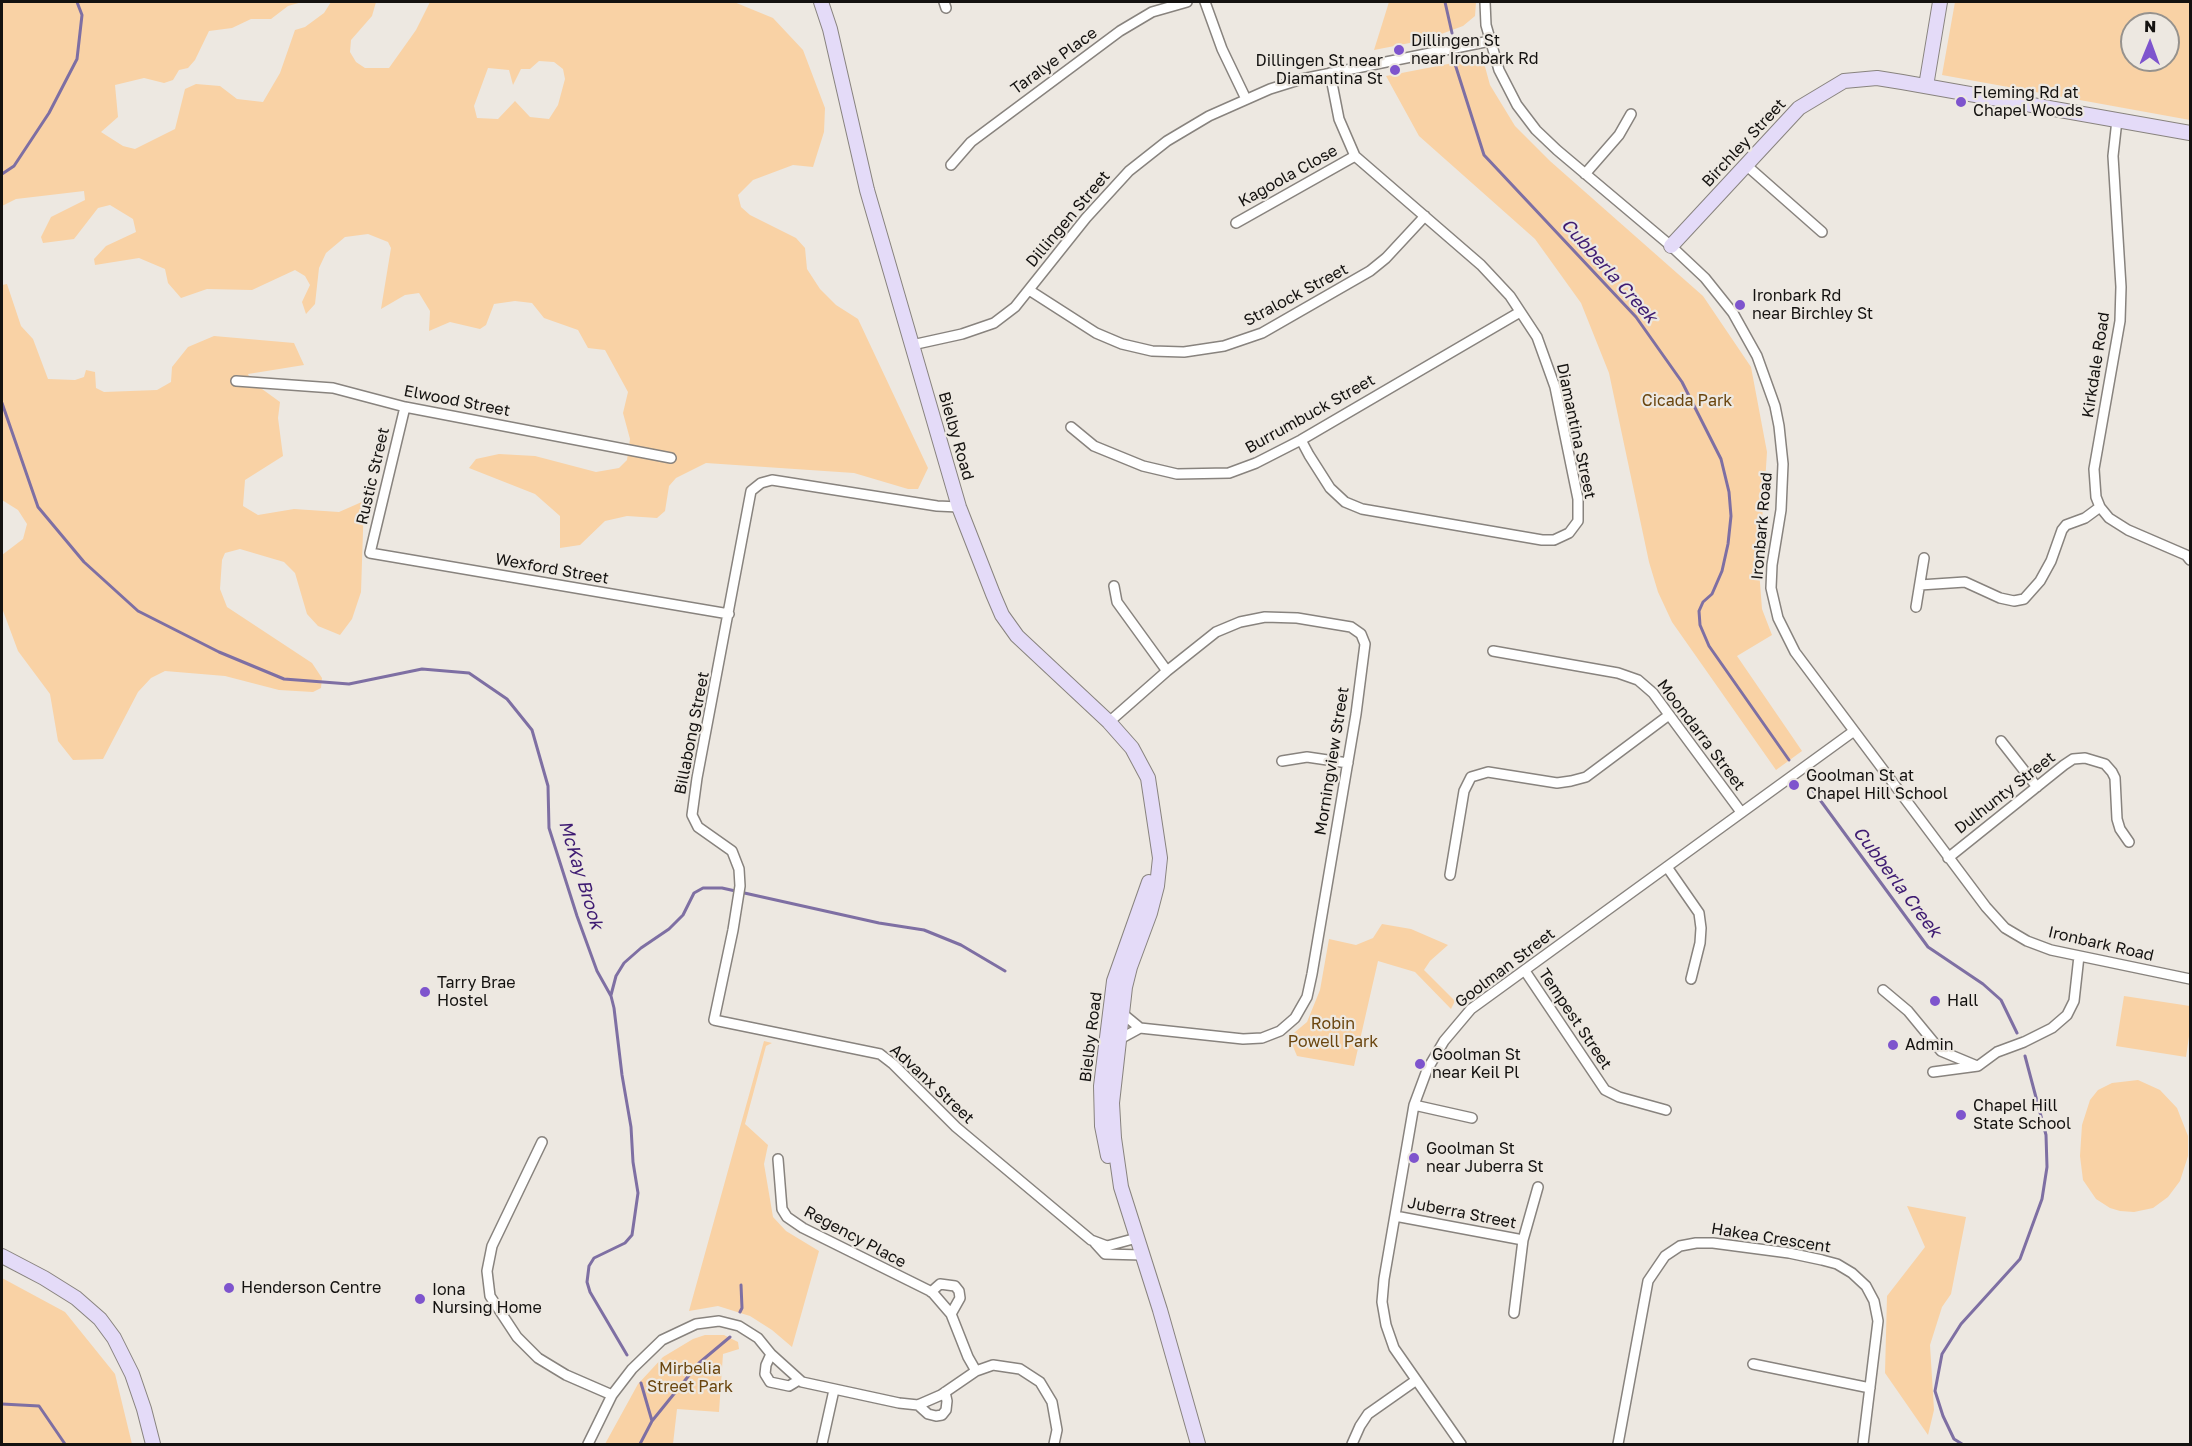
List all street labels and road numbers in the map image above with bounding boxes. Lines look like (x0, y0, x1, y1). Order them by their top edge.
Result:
street label: Taralye Place (1007, 23, 1101, 99)
street label: Birchley Street (1698, 95, 1790, 191)
street label: Kagoola Close (1235, 141, 1341, 211)
street label: Dillingen Street (1022, 167, 1114, 271)
street label: Stralock Street (1241, 260, 1351, 330)
street label: Kirkdale Road (2078, 311, 2114, 419)
street label: Diamantina Street (1552, 361, 1600, 501)
street label: Burrumbuck Street (1242, 370, 1378, 458)
street label: Elwood Street (402, 381, 512, 421)
street label: Bielby Road (934, 390, 978, 482)
street label: Rustic Street (352, 425, 394, 527)
street label: Ironbark Road (1748, 471, 1776, 581)
street label: Wexford Street (494, 550, 610, 588)
street label: Billabong Street (671, 670, 713, 796)
street label: Moondarra Street (1653, 676, 1749, 794)
street label: Morningview Street (1311, 685, 1353, 837)
street label: Dulhunty Street (1951, 748, 2059, 838)
street label: Ironbark Road (2046, 923, 2156, 965)
street label: Goolman Street (1451, 924, 1559, 1012)
street label: Tempest Street (1534, 965, 1616, 1073)
street label: Bielby Road (1076, 991, 1106, 1083)
street label: Advanx Street (886, 1040, 978, 1128)
street label: Juberra Street (1406, 1193, 1518, 1233)
street label: Regency Place (801, 1202, 909, 1272)
street label: Hakea Crescent (1710, 1219, 1832, 1257)

